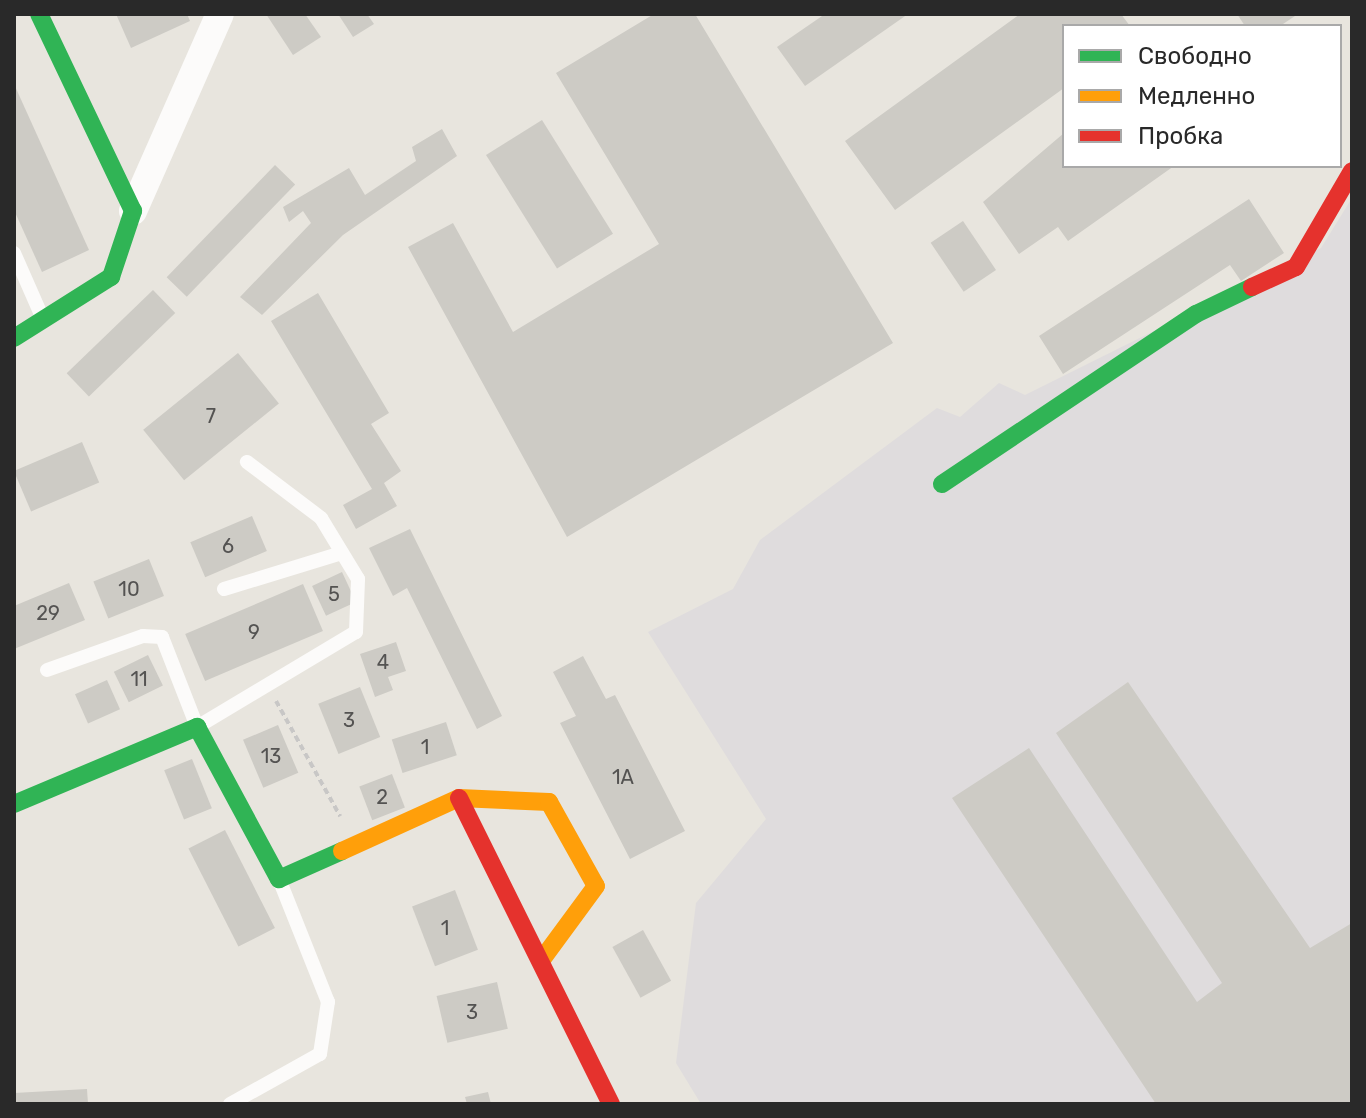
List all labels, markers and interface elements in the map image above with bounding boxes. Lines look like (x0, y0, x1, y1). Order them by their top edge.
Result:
legend (1062, 24, 1342, 168)
text: Свободно (1138, 42, 1252, 70)
text: Медленно (1138, 82, 1255, 110)
text: Пробка (1138, 122, 1223, 150)
house number: 7 (206, 404, 216, 428)
house number: 6 (222, 534, 234, 558)
house number: 10 (118, 577, 140, 601)
house number: 5 (328, 582, 340, 606)
house number: 29 (36, 601, 60, 625)
house number: 9 (248, 620, 260, 644)
house number: 4 (377, 650, 389, 674)
house number: 11 (130, 667, 148, 691)
house number: 3 (343, 708, 355, 732)
house number: 1 (421, 735, 429, 759)
house number: 13 (261, 744, 281, 768)
house number: 1А (612, 765, 634, 789)
house number: 2 (376, 785, 388, 809)
house number: 1 (441, 916, 449, 940)
house number: 3 (466, 1000, 478, 1024)

